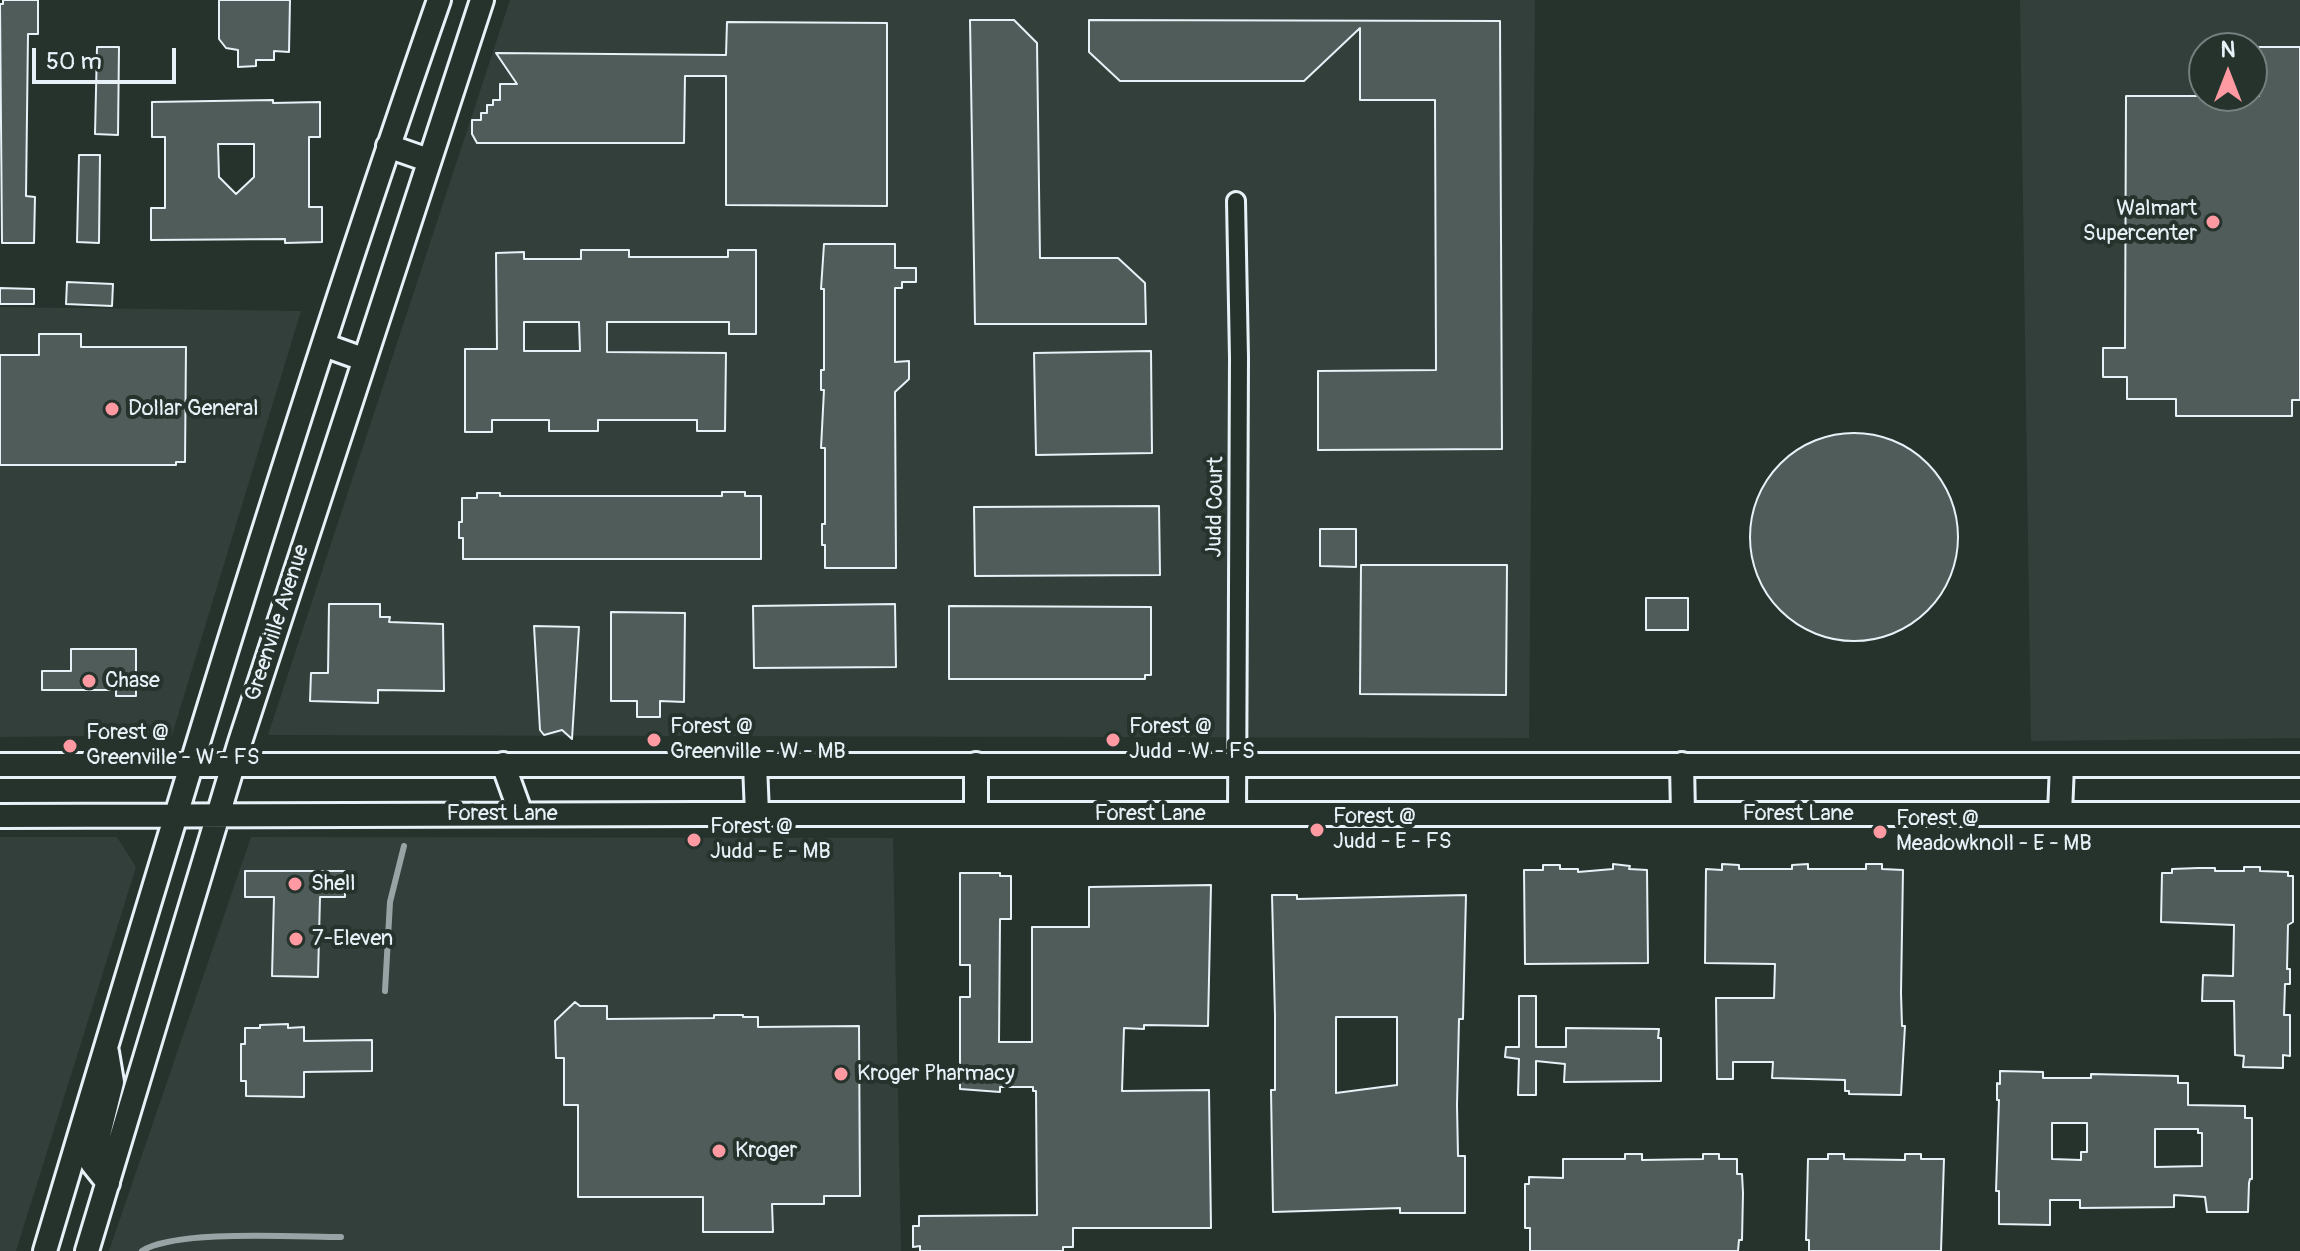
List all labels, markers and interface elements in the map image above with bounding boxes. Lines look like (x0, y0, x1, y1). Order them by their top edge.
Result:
scale bar (36, 32, 180, 82)
north arrow (2188, 32, 2268, 112)
text: N (2221, 36, 2235, 64)
text: 50 m (46, 47, 102, 76)
place label: Walmart Supercenter (2083, 196, 2197, 248)
marker: Walmart Supercenter (2204, 213, 2222, 231)
place label: Dollar General (128, 396, 259, 422)
marker: Dollar General (103, 400, 121, 418)
street label: Judd Court (1202, 456, 1230, 558)
street label: Greenville Avenue (240, 541, 316, 705)
place label: Chase (105, 668, 160, 694)
marker: Chase (80, 672, 98, 690)
place label: Forest @ Greenville - W - MB (670, 714, 846, 766)
place label: Forest @ Judd - W - FS (1129, 714, 1255, 766)
place label: Forest @ Greenville - W - FS (86, 720, 260, 772)
marker: Forest @ Greenville - W - MB (645, 731, 663, 749)
marker: Forest @ Judd - W - FS (1104, 731, 1122, 749)
marker: Forest @ Greenville - W - FS (61, 737, 79, 755)
street label: Forest Lane (447, 801, 557, 827)
street label: Forest Lane (1095, 801, 1205, 827)
street label: Forest Lane (1743, 801, 1853, 827)
place label: Forest @ Judd - E - FS (1333, 804, 1452, 856)
place label: Forest @ Meadowknoll - E - MB (1896, 806, 2092, 858)
place label: Forest @ Judd - E - MB (710, 814, 831, 866)
marker: Forest @ Judd - E - FS (1308, 821, 1326, 839)
marker: Forest @ Meadowknoll - E - MB (1871, 823, 1889, 841)
marker: Forest @ Judd - E - MB (685, 831, 703, 849)
place label: Shell (311, 871, 355, 897)
marker: Shell (286, 875, 304, 893)
place label: 7-Eleven (312, 926, 393, 952)
marker: 7-Eleven (287, 930, 305, 948)
place label: Kroger Pharmacy (857, 1061, 1015, 1087)
marker: Kroger Pharmacy (832, 1065, 850, 1083)
place label: Kroger (735, 1138, 797, 1164)
marker: Kroger (710, 1142, 728, 1160)

